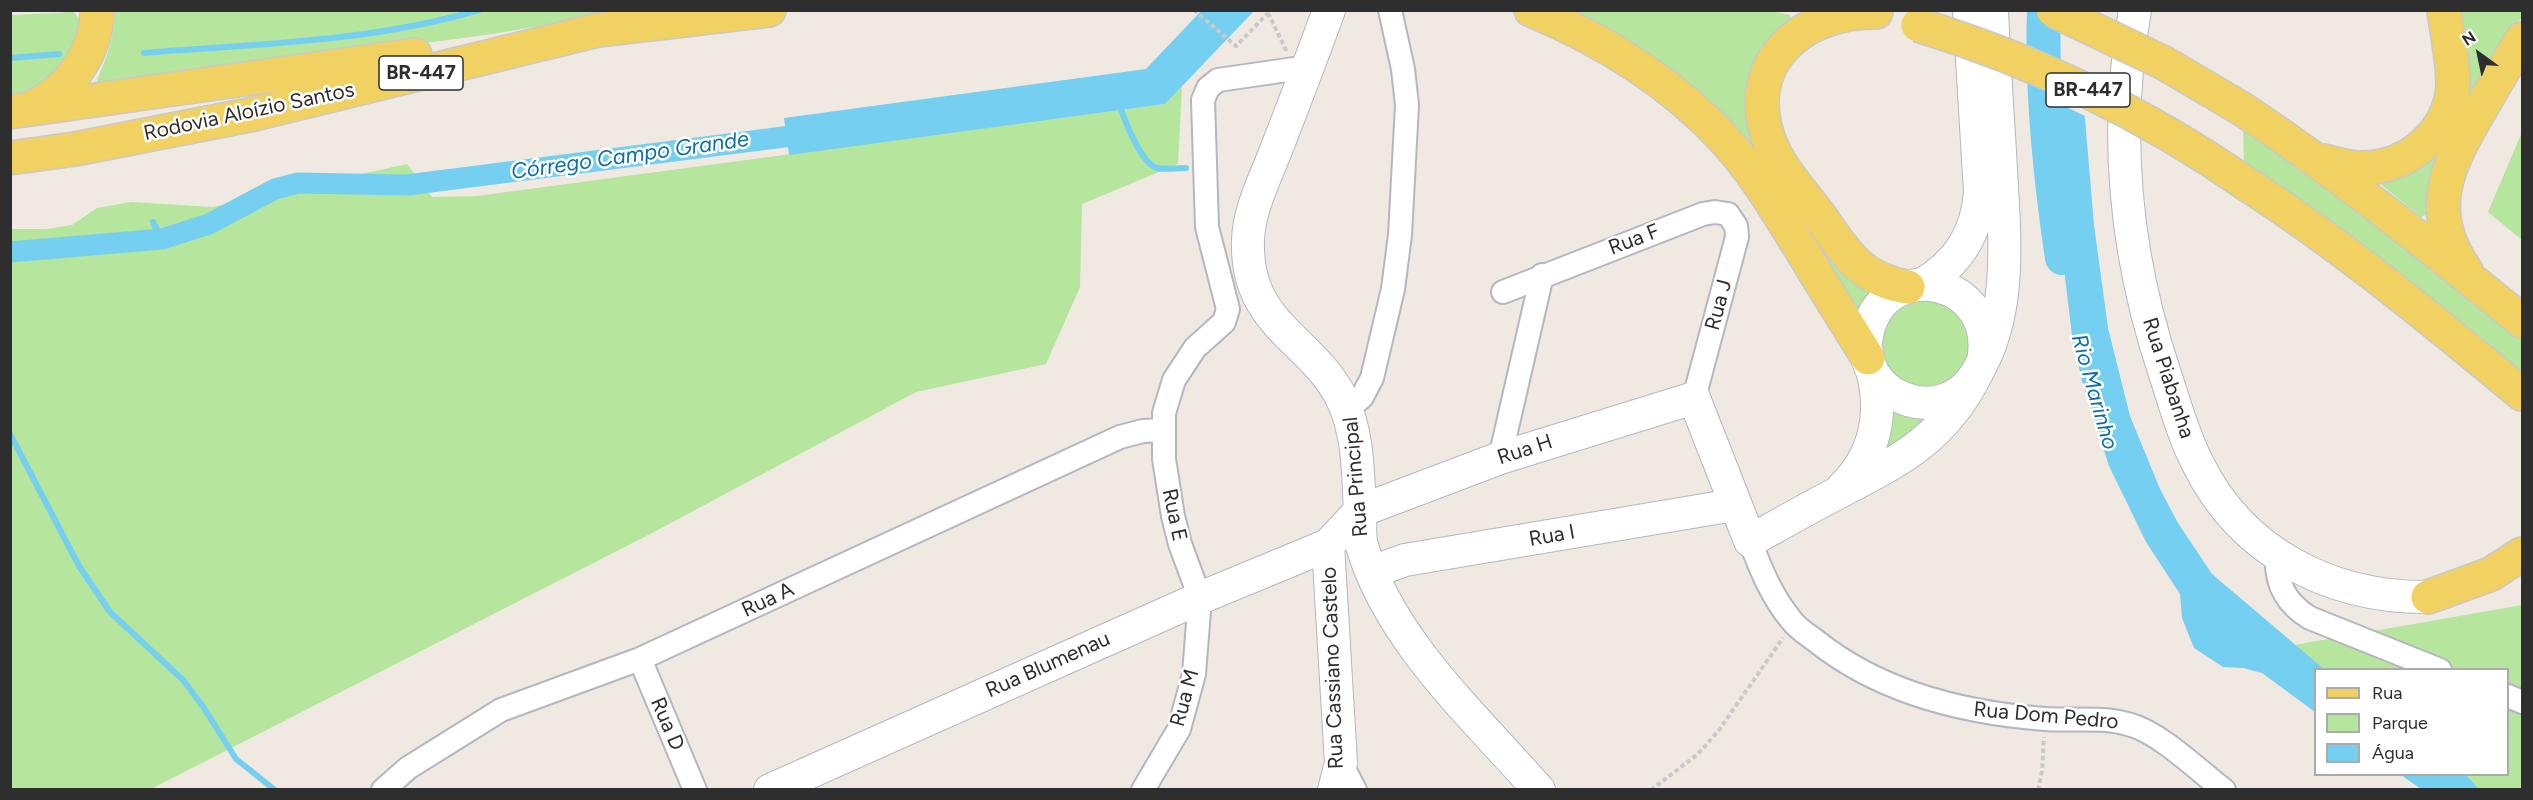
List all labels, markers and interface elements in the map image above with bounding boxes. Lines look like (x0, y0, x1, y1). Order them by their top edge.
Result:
north arrow (2449, 24, 2509, 84)
text: N (2459, 27, 2479, 50)
road number: BR-447 (379, 56, 463, 90)
road number: BR-447 (2046, 73, 2130, 107)
street label: Rodovia Aloízio Santos (141, 77, 357, 147)
water label: Córrego Campo Grande (509, 126, 751, 186)
street label: Rua F (1605, 219, 1663, 261)
street label: Rua J (1700, 277, 1738, 333)
street label: Rua Piabanha (2137, 314, 2199, 442)
water label: Rio Marinho (2065, 331, 2123, 453)
street label: Rua Principal (1338, 416, 1374, 538)
street label: Rua H (1494, 429, 1556, 471)
street label: Rua E (1156, 486, 1192, 544)
street label: Rua I (1527, 520, 1577, 552)
street label: Rua Cassiano Castelo (1317, 566, 1349, 770)
street label: Rua A (738, 577, 798, 623)
street label: Rua Blumenau (982, 626, 1114, 704)
street label: Rua M (1165, 666, 1205, 730)
legend (2314, 668, 2509, 776)
text: Rua (2372, 682, 2403, 704)
street label: Rua D (645, 694, 689, 754)
street label: Rua Dom Pedro (1972, 697, 2120, 735)
text: Parque (2372, 712, 2428, 734)
text: Água (2372, 742, 2414, 764)

